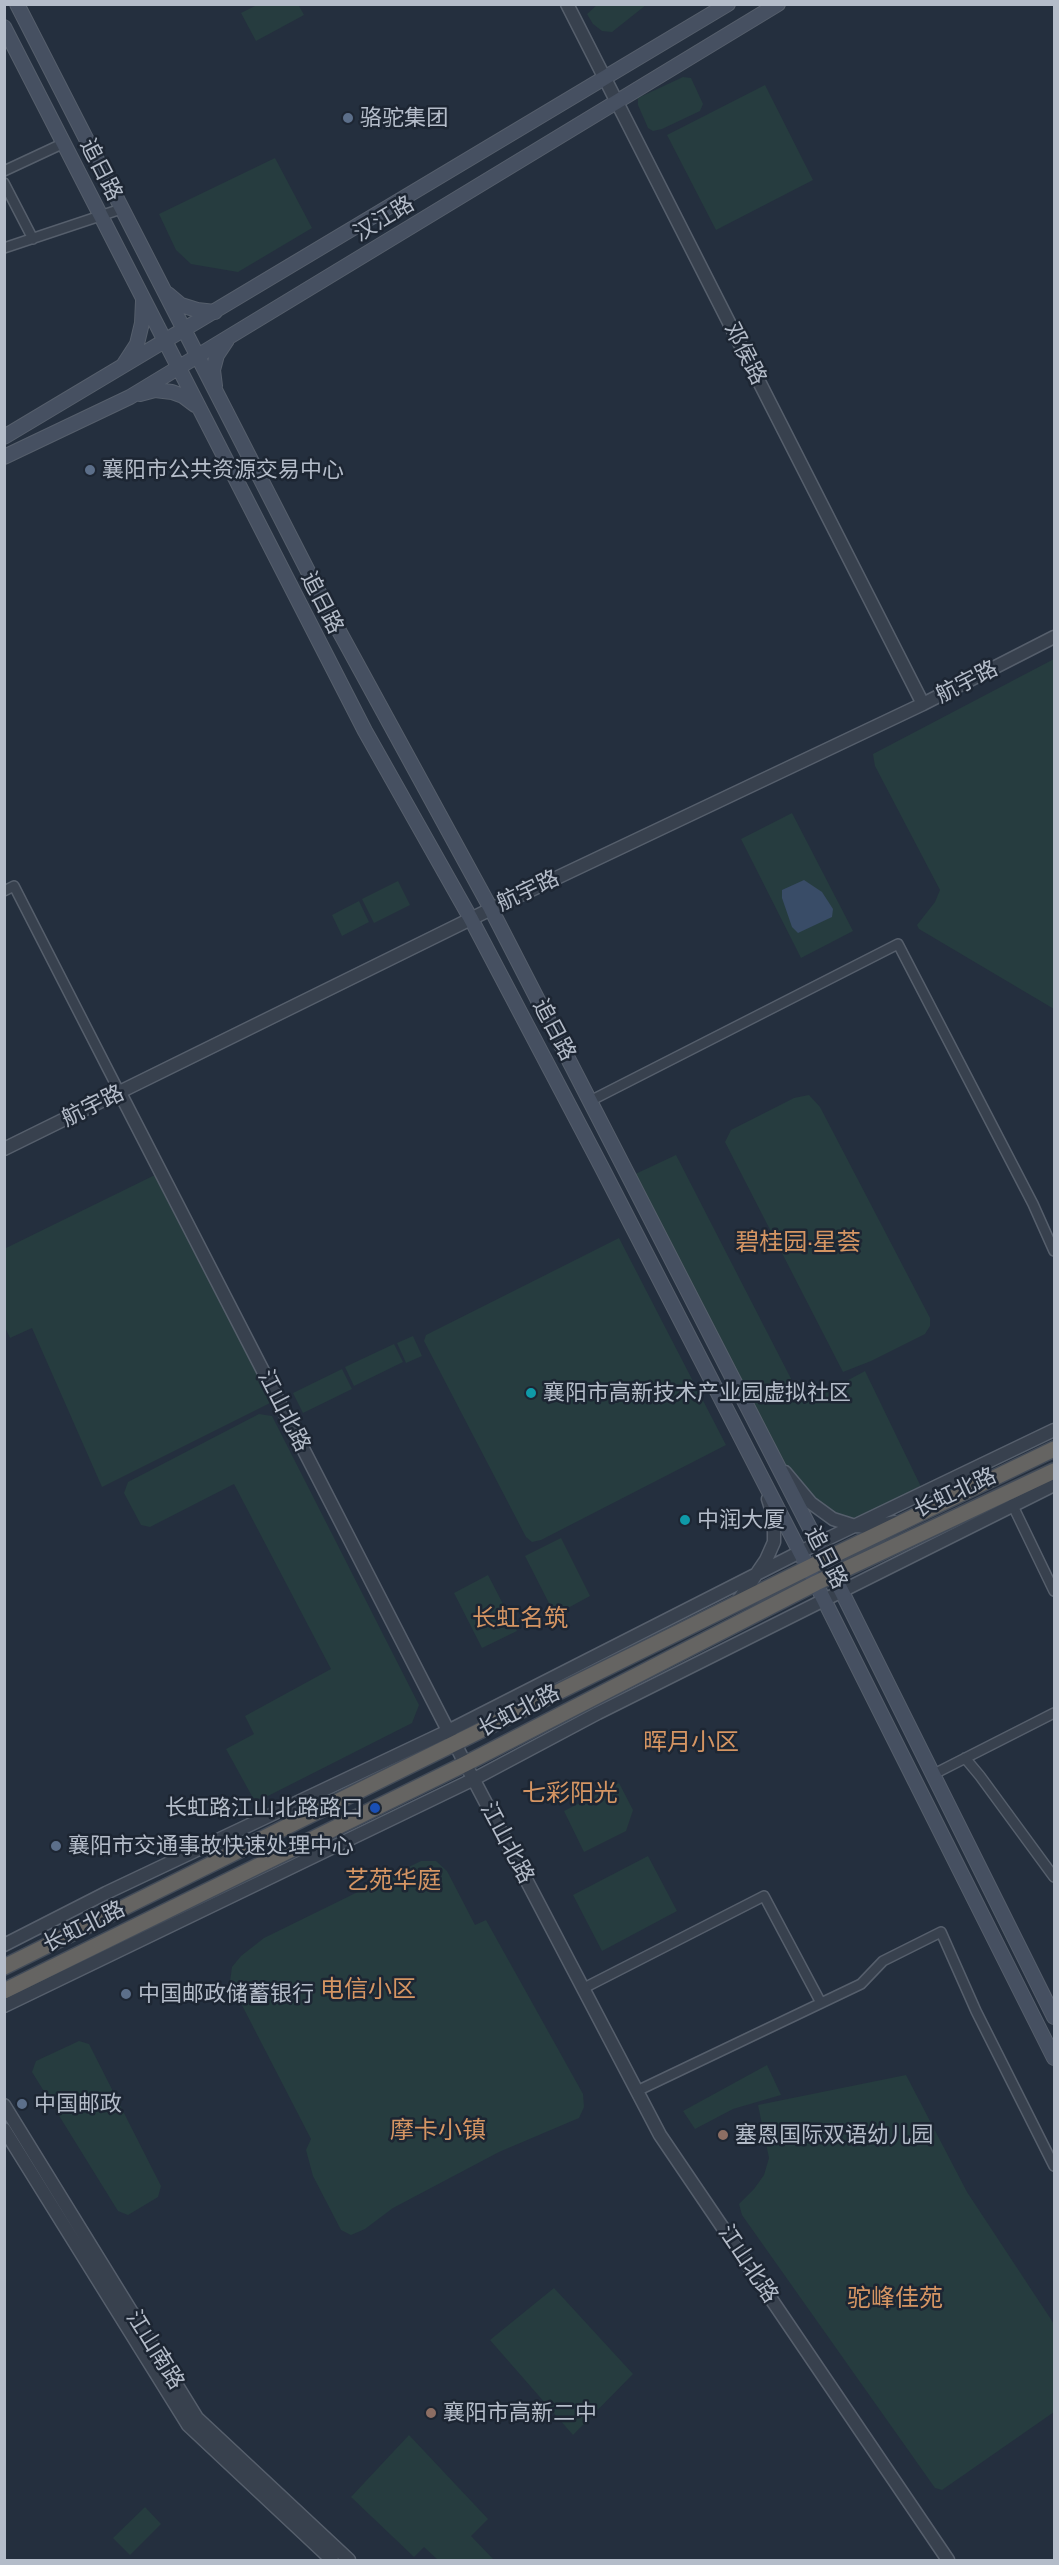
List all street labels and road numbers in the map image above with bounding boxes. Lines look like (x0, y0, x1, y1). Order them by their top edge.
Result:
street label: 追日路 (74, 135, 128, 205)
street label: 汉江路 (349, 191, 419, 247)
street label: 邓侯路 (718, 319, 772, 389)
street label: 追日路 (295, 568, 349, 638)
street label: 航宇路 (932, 655, 1002, 709)
street label: 航宇路 (493, 865, 563, 917)
street label: 追日路 (527, 995, 581, 1065)
street label: 航宇路 (58, 1080, 128, 1132)
street label: 江山北路 (252, 1366, 316, 1456)
street label: 长虹北路 (910, 1462, 1000, 1524)
street label: 追日路 (799, 1523, 853, 1593)
street label: 长虹北路 (474, 1679, 564, 1743)
street label: 江山北路 (475, 1798, 539, 1888)
street label: 长虹北路 (39, 1896, 129, 1958)
street label: 江山北路 (712, 2220, 784, 2308)
street label: 江山南路 (120, 2306, 190, 2394)

